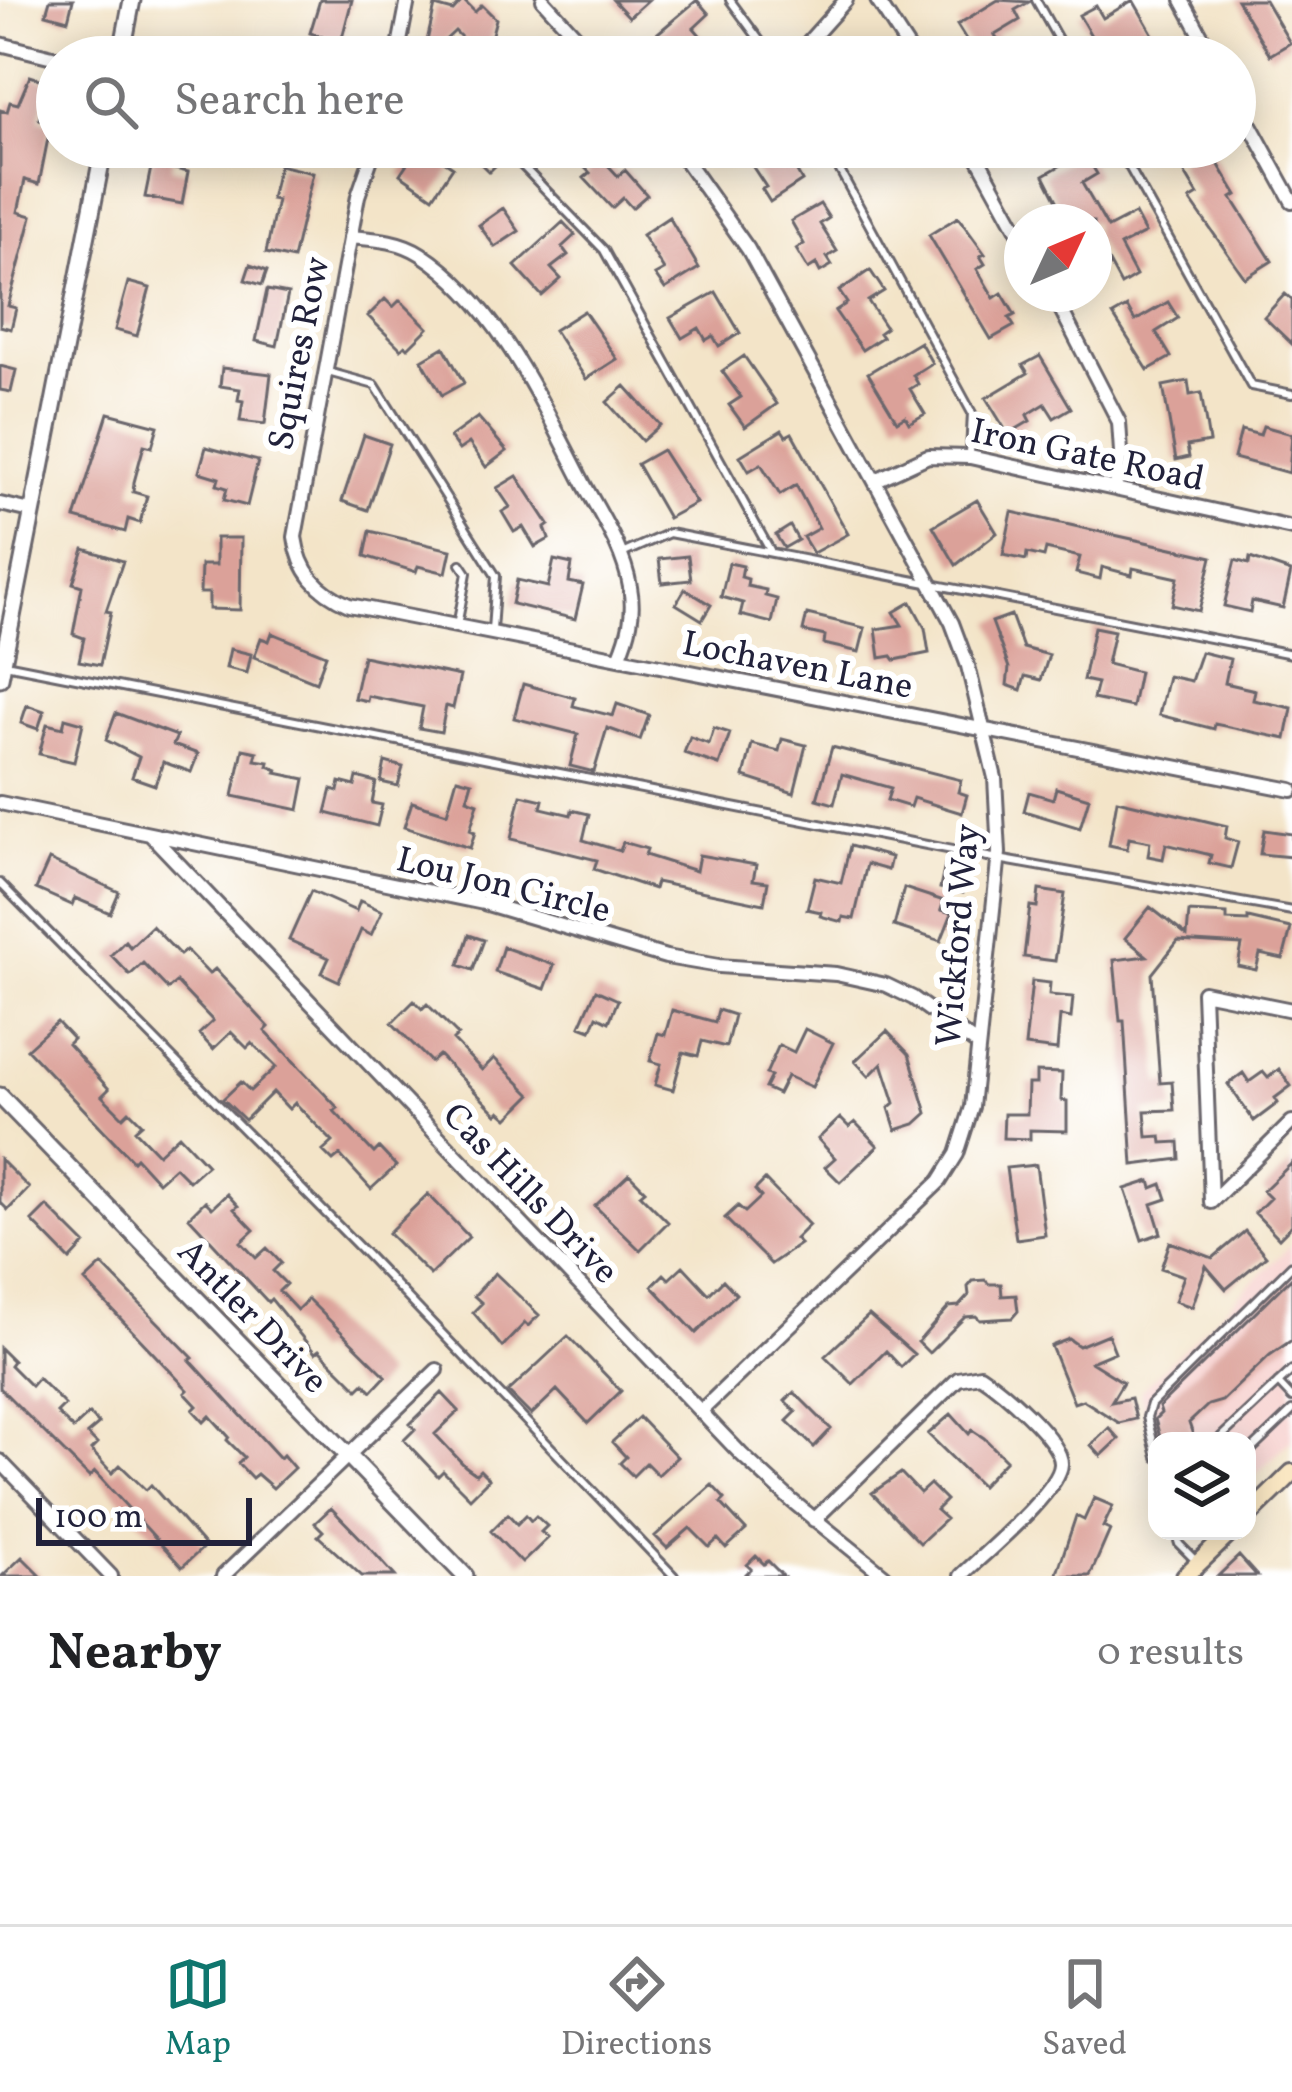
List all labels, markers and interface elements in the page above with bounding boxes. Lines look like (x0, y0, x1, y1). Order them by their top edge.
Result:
search box (36, 36, 1256, 168)
icon: search (78, 69, 144, 135)
text: Search here (174, 71, 405, 134)
north arrow (1004, 204, 1112, 312)
street label: Squires Row (258, 253, 344, 455)
street label: Iron Gate Road (966, 408, 1208, 506)
street label: Lochaven Lane (678, 620, 917, 714)
street label: Wickford Way (925, 822, 995, 1049)
street label: Lou Jon Circle (391, 836, 615, 938)
street label: Cas Hills Drive (430, 1093, 628, 1296)
street label: Antler Drive (165, 1229, 338, 1406)
map controls (1148, 1432, 1256, 1540)
button: layers (1148, 1432, 1256, 1540)
scale bar (36, 1492, 252, 1545)
text: 100 m (54, 1496, 143, 1542)
text: Nearby (48, 1619, 222, 1690)
text: 0 results (1097, 1627, 1244, 1681)
tab: Map (165, 1951, 231, 2069)
tab: Directions (561, 1951, 712, 2069)
tab: Saved (1042, 1951, 1127, 2069)

